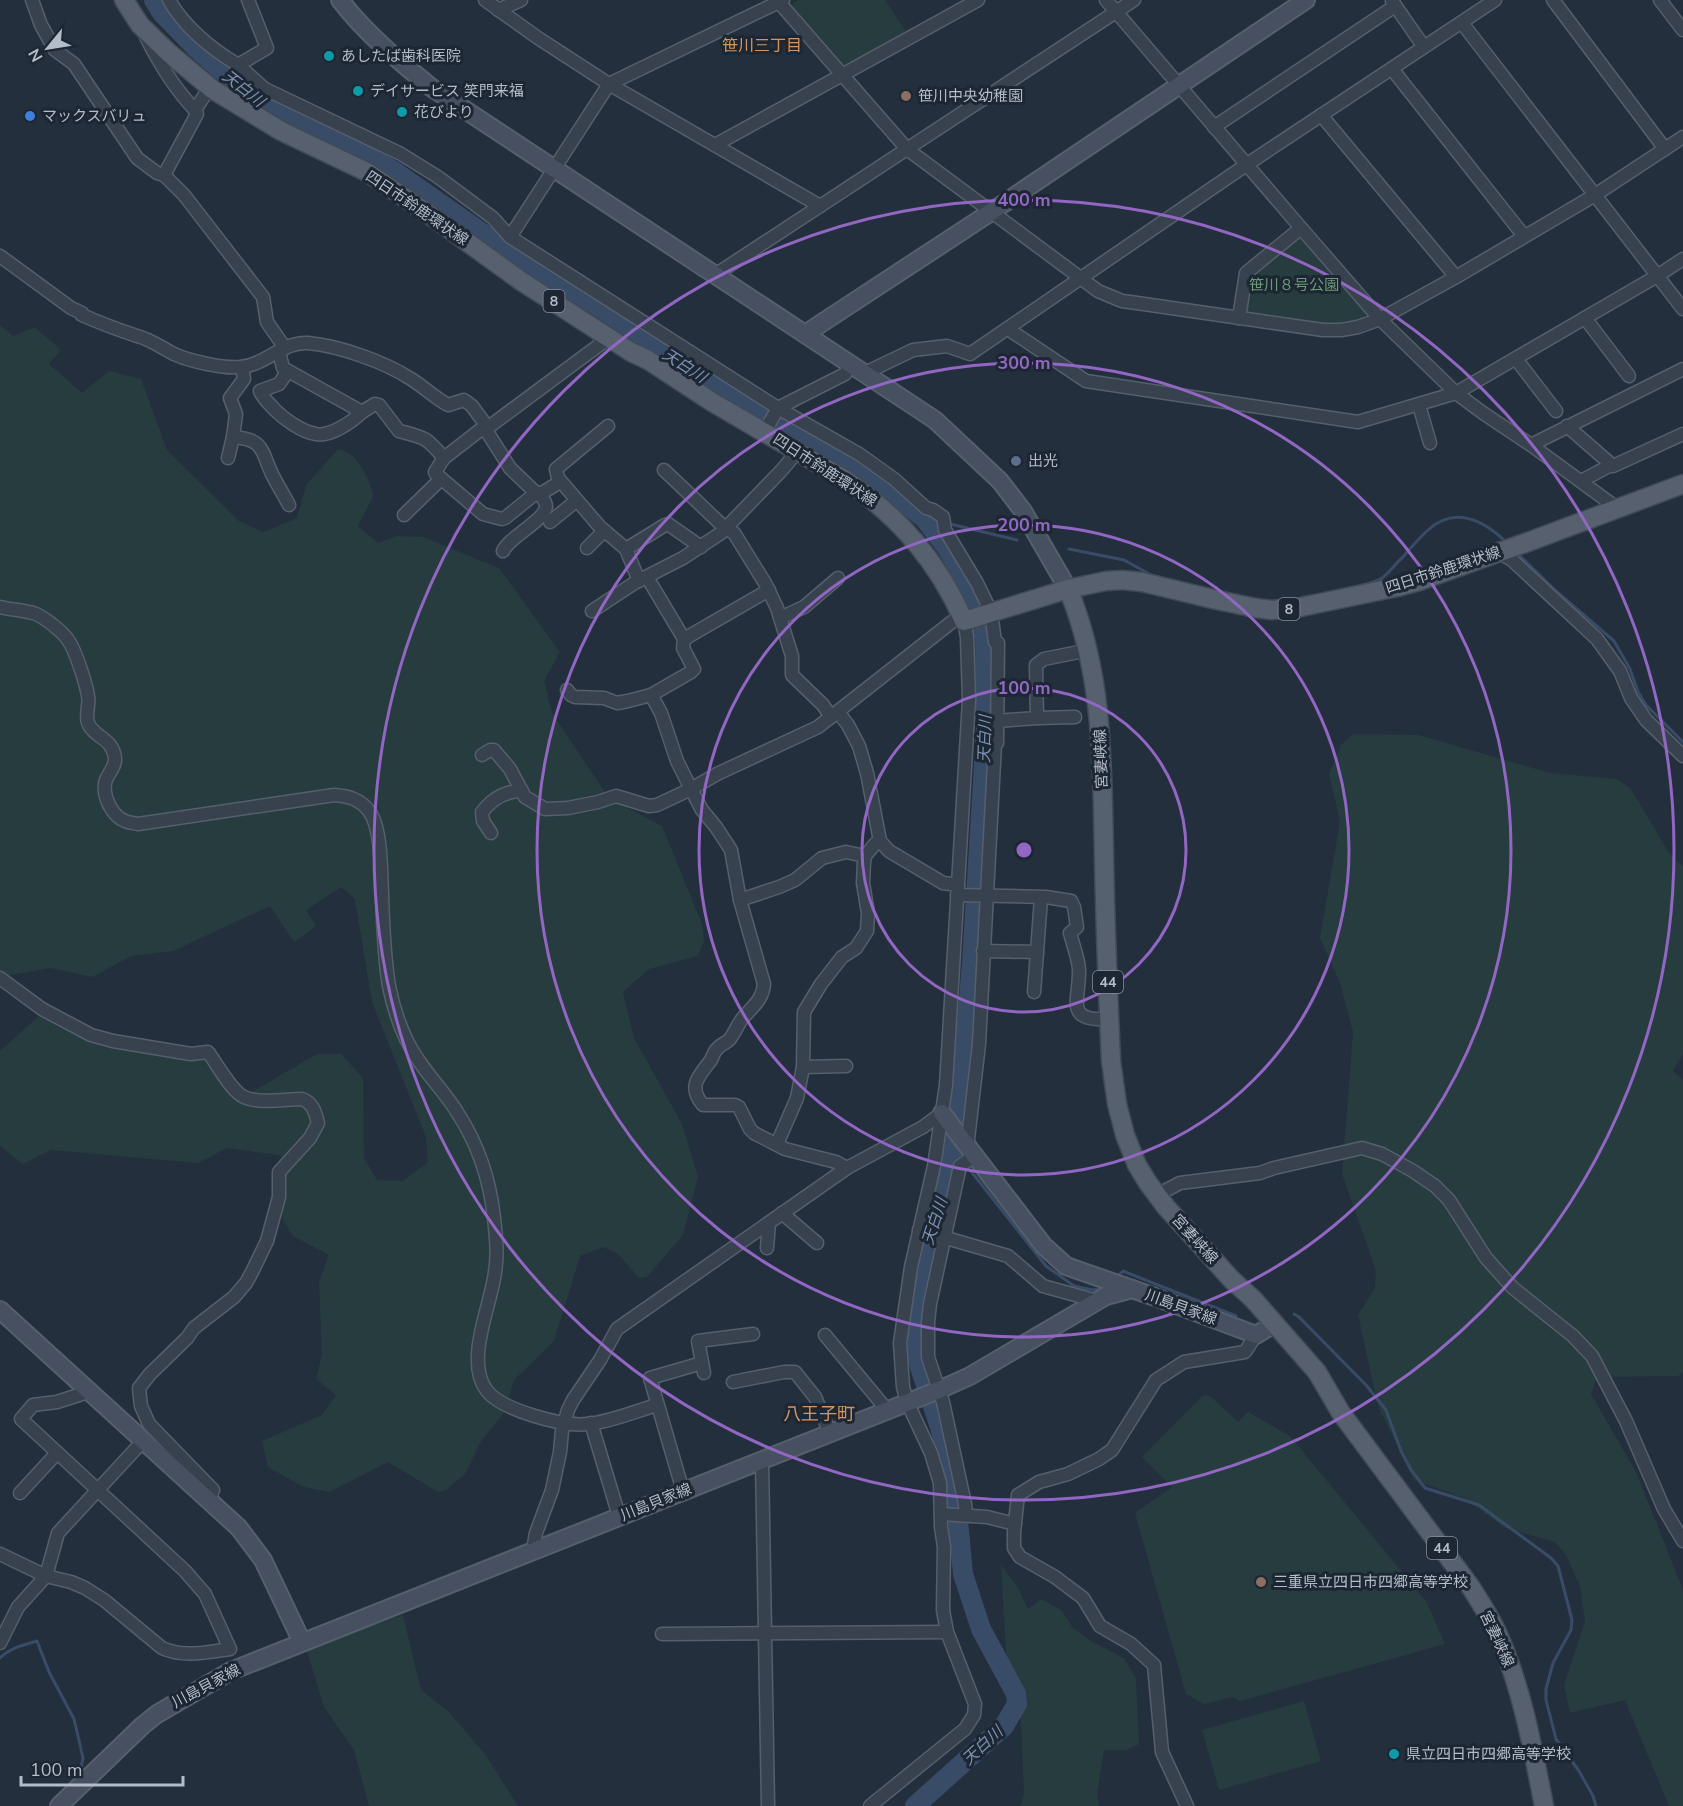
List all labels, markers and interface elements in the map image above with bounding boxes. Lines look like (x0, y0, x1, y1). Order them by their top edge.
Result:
north arrow (18, 18, 78, 78)
district label: 笹川三丁目 (722, 35, 802, 57)
text: N (23, 44, 48, 66)
place label: あしたば歯科医院 (341, 46, 461, 66)
marker: あしたば歯科医院 (322, 49, 336, 63)
water label: 天白川 (218, 65, 271, 113)
place label: デイサービス 笑門来福 (370, 81, 524, 101)
marker: デイサービス 笑門来福 (351, 84, 365, 98)
place label: 笹川中央幼稚園 (918, 86, 1023, 106)
marker: 笹川中央幼稚園 (899, 89, 913, 103)
place label: 花びより (414, 102, 474, 122)
marker: 花びより (395, 105, 409, 119)
place label: マックスバリュ (42, 106, 147, 126)
marker: マックスバリュ (23, 109, 37, 123)
street label: 四日市鈴鹿環状線 (362, 166, 472, 250)
text: 400 m (997, 188, 1051, 212)
park label: 笹川８号公園 (1249, 275, 1339, 295)
road number: 8 (544, 290, 564, 312)
water label: 天白川 (658, 344, 712, 389)
text: 300 m (997, 351, 1051, 375)
street label: 四日市鈴鹿環状線 (769, 429, 881, 511)
place label: 出光 (1028, 451, 1058, 471)
marker: 出光 (1009, 454, 1023, 468)
text: 200 m (997, 513, 1051, 537)
street label: 四日市鈴鹿環状線 (1383, 542, 1503, 598)
road number: 8 (1278, 598, 1300, 620)
text: 100 m (997, 676, 1051, 700)
water label: 天白川 (973, 713, 997, 763)
street label: 宮妻峡線 (1090, 729, 1112, 789)
centre of rings (1014, 840, 1034, 860)
road number: 44 (1093, 971, 1123, 993)
water label: 天白川 (917, 1193, 953, 1248)
street label: 宮妻峡線 (1167, 1210, 1223, 1268)
street label: 川島貝家線 (1142, 1285, 1220, 1329)
district label: 八王子町 (783, 1402, 855, 1426)
street label: 川島貝家線 (617, 1479, 695, 1525)
road number: 44 (1427, 1537, 1457, 1559)
place label: 三重県立四日市四郷高等学校 (1273, 1572, 1468, 1592)
marker: 三重県立四日市四郷高等学校 (1254, 1575, 1268, 1589)
street label: 宮妻峡線 (1475, 1608, 1519, 1670)
street label: 川島貝家線 (168, 1660, 244, 1712)
water label: 天白川 (958, 1720, 1009, 1770)
place label: 県立四日市四郷高等学校 (1406, 1744, 1571, 1764)
marker: 県立四日市四郷高等学校 (1387, 1747, 1401, 1761)
scale bar (21, 1749, 183, 1787)
text: 100 m (30, 1758, 82, 1782)

